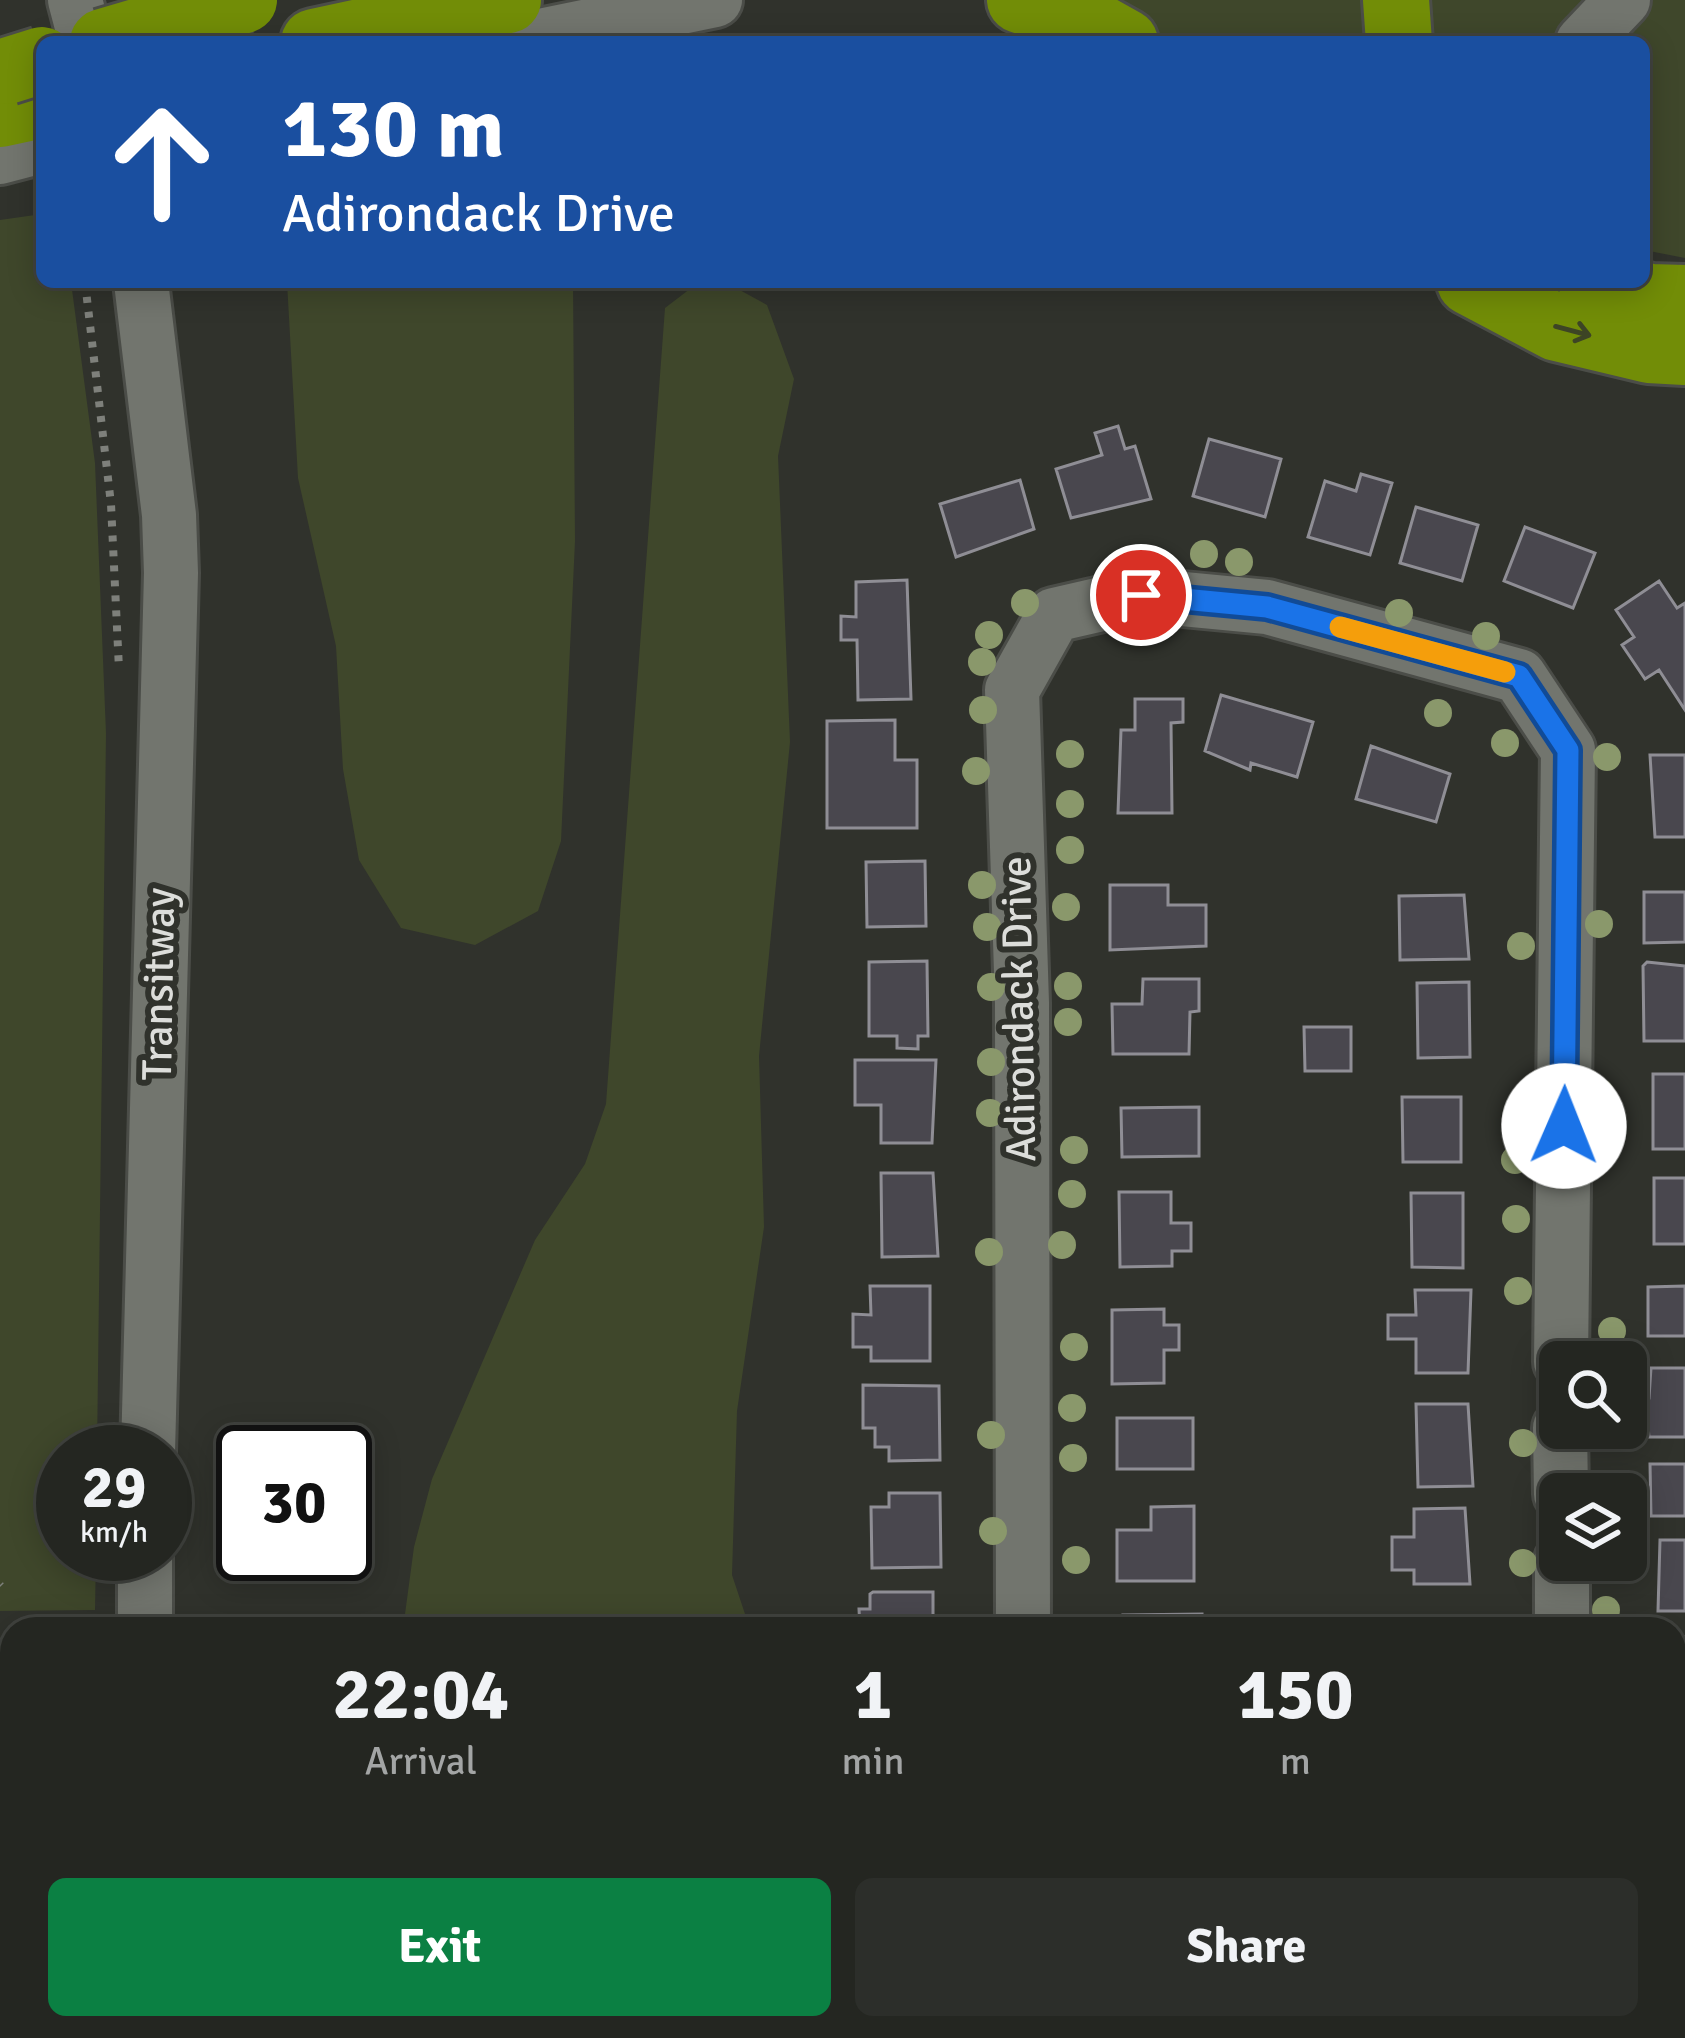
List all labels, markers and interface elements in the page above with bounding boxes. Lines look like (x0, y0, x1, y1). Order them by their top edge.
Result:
text: 130 m (282, 77, 504, 181)
icon: ahead (84, 84, 240, 240)
text: Adirondack Drive (282, 180, 675, 247)
one-way arrow (1553, 321, 1591, 343)
pin (1090, 544, 1192, 646)
icon: arrive (1108, 562, 1174, 628)
street label: Adirondack Drive (991, 856, 1047, 1162)
street label: Transitway (132, 887, 186, 1081)
position arrow (1501, 1063, 1627, 1189)
map controls (1539, 1341, 1647, 1581)
button: search (1539, 1341, 1647, 1449)
speed limit sign: 30 (216, 1425, 372, 1581)
text: 29 (82, 1451, 146, 1525)
button: layers (1539, 1473, 1647, 1581)
text: km/h (80, 1514, 148, 1551)
text: 22:04 (332, 1650, 509, 1739)
text: 1 (854, 1650, 892, 1739)
text: 150 (1237, 1650, 1354, 1739)
text: Arrival (365, 1737, 477, 1785)
text: min (842, 1737, 905, 1785)
text: m (1280, 1737, 1311, 1785)
button: Exit (48, 1878, 831, 2016)
button: Share (855, 1878, 1638, 2016)

